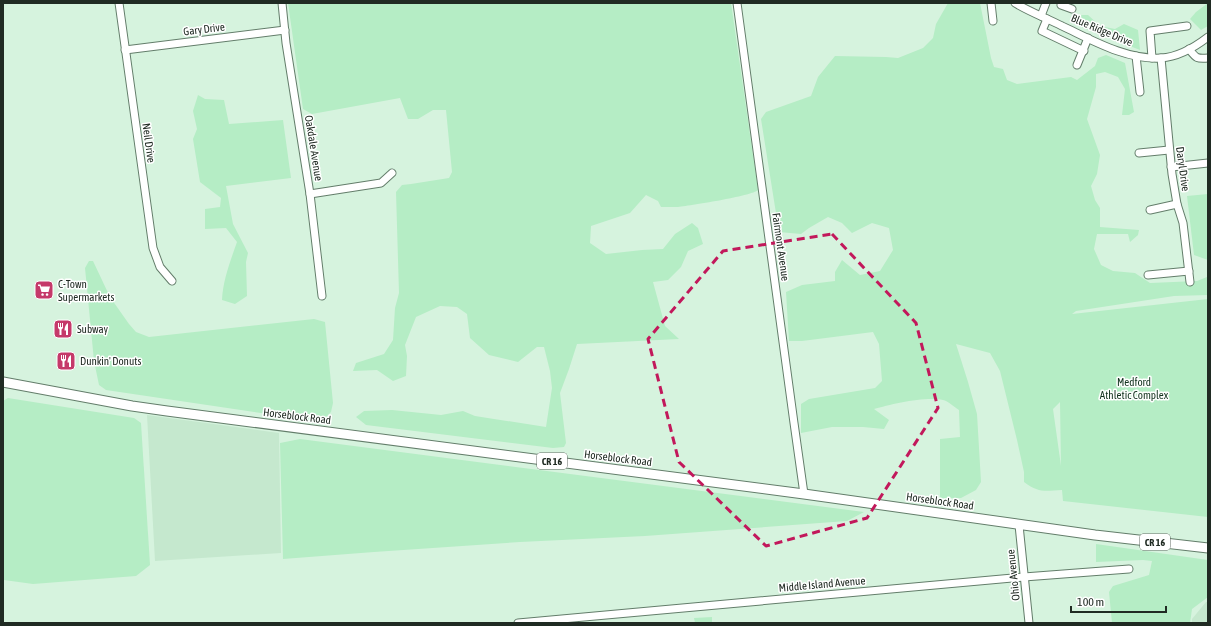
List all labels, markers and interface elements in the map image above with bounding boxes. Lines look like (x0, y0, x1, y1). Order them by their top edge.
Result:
street label: Blue Ridge Drive (1069, 12, 1135, 48)
street label: Gary Drive (183, 21, 225, 37)
street label: Oakdale Avenue (303, 114, 325, 182)
street label: Neil Drive (140, 122, 158, 164)
street label: Daryl Drive (1174, 146, 1192, 192)
street label: Fairmont Avenue (770, 212, 792, 282)
place label: C‑Town Supermarkets (58, 278, 114, 303)
supermarket icon: C‑Town Supermarkets (33, 279, 55, 301)
restaurant icon: Subway (52, 318, 74, 340)
place label: Subway (77, 323, 109, 335)
restaurant icon: Dunkin' Donuts (55, 350, 77, 372)
place label: Dunkin' Donuts (80, 355, 141, 367)
park label: Medford Athletic Complex (1100, 376, 1169, 401)
street label: Horseblock Road (262, 406, 332, 426)
street label: Horseblock Road (583, 448, 653, 468)
road number: CR 16 (537, 453, 567, 469)
street label: Horseblock Road (905, 490, 975, 512)
road number: CR 16 (1140, 534, 1170, 550)
street label: Ohio Avenue (1004, 549, 1022, 601)
street label: Middle Island Avenue (778, 574, 866, 594)
scale bar (1071, 588, 1166, 614)
text: 100 m (1077, 595, 1104, 609)

